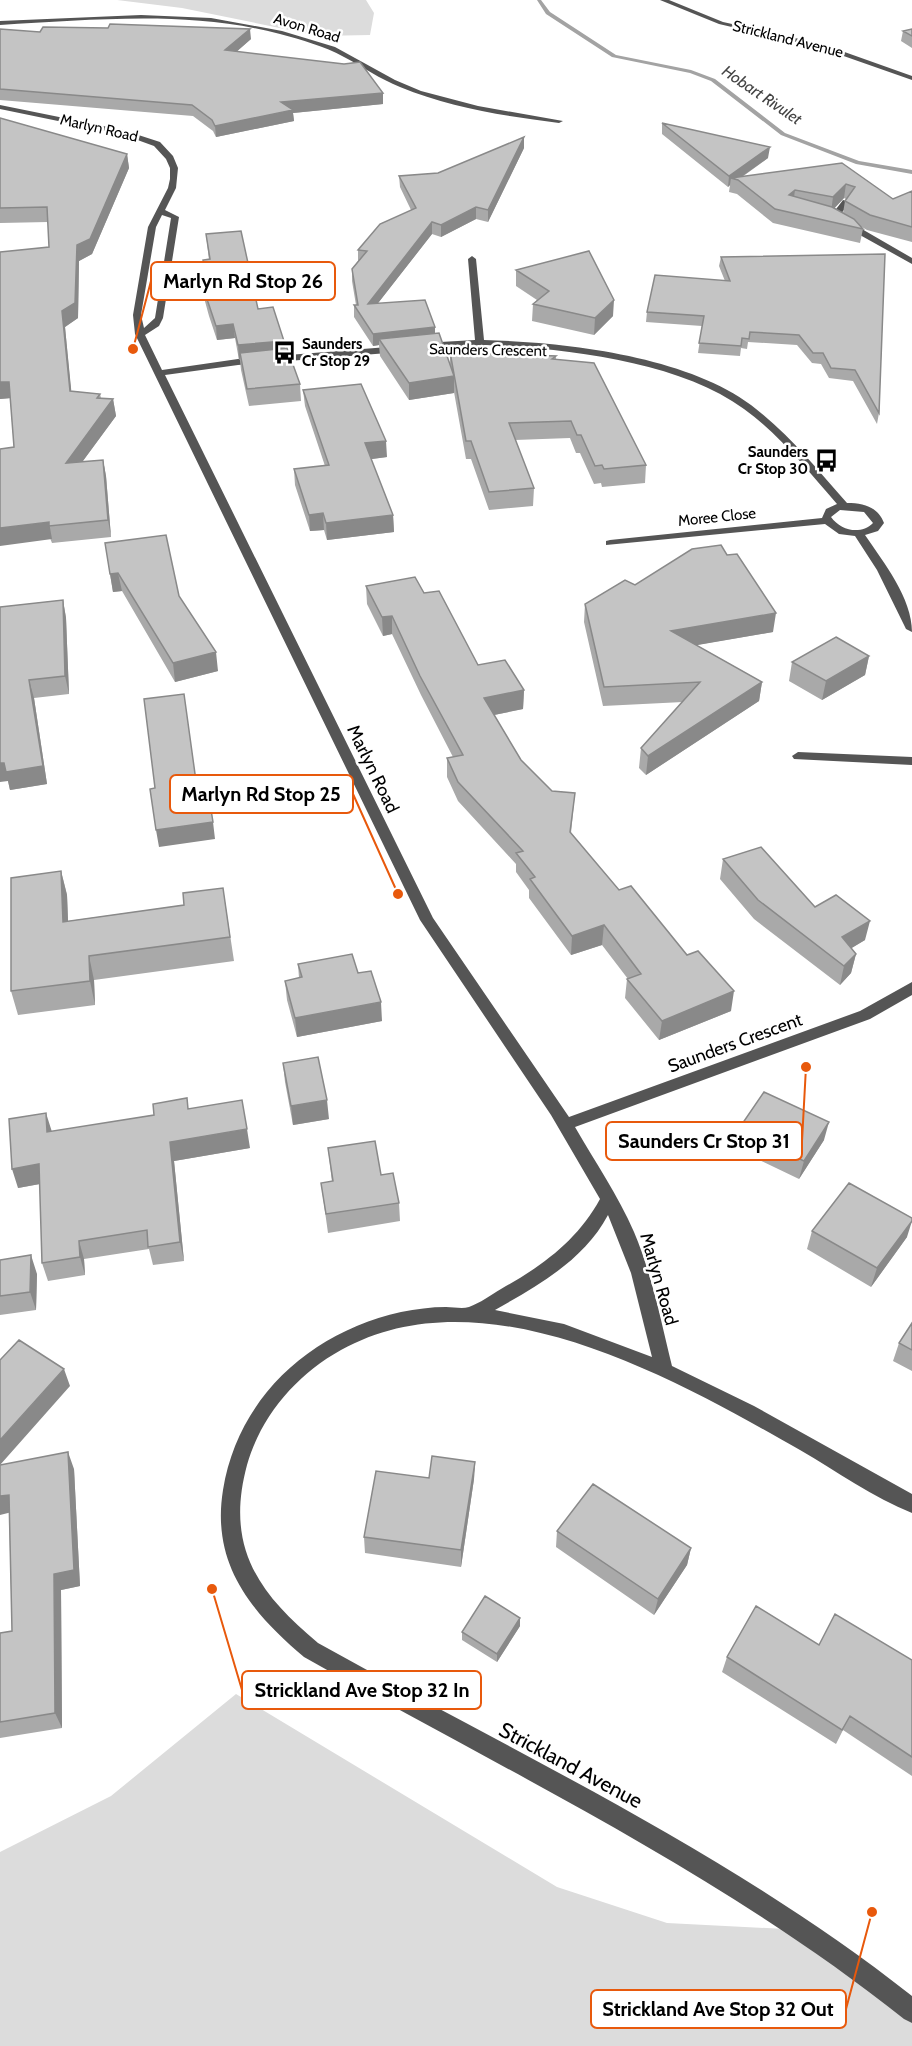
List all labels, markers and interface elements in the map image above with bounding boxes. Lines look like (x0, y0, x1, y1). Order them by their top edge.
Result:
street label: Avon Road (272, 9, 342, 47)
street label: Strickland Avenue (731, 17, 846, 62)
water label: Hobart Rivulet (718, 61, 806, 129)
street label: Marlyn Road (58, 110, 140, 146)
callout: Marlyn Rd Stop 26 (151, 262, 335, 300)
text: Marlyn Rd Stop 26 (163, 269, 323, 293)
place label: Saunders Cr Stop 29 (302, 335, 370, 370)
bus stop icon: Saunders Cr Stop 29 (271, 340, 297, 366)
street label: Saunders Crescent (429, 340, 547, 360)
place label: Saunders Cr Stop 30 (738, 443, 808, 478)
bus stop icon: Saunders Cr Stop 30 (813, 448, 839, 474)
street label: Moree Close (677, 504, 757, 530)
street label: Marlyn Road (342, 721, 404, 817)
callout: Marlyn Rd Stop 25 (170, 775, 353, 813)
text: Marlyn Rd Stop 25 (181, 782, 341, 806)
street label: Saunders Crescent (665, 1008, 805, 1078)
callout: Saunders Cr Stop 31 (606, 1122, 802, 1160)
text: Saunders Cr Stop 31 (618, 1129, 790, 1153)
street label: Marlyn Road (635, 1230, 683, 1328)
callout: Strickland Ave Stop 32 In (242, 1671, 481, 1709)
text: Strickland Ave Stop 32 In (255, 1678, 469, 1702)
street label: Strickland Avenue (495, 1717, 647, 1813)
callout: Strickland Ave Stop 32 Out (591, 1990, 846, 2028)
text: Strickland Ave Stop 32 Out (602, 1997, 834, 2021)

